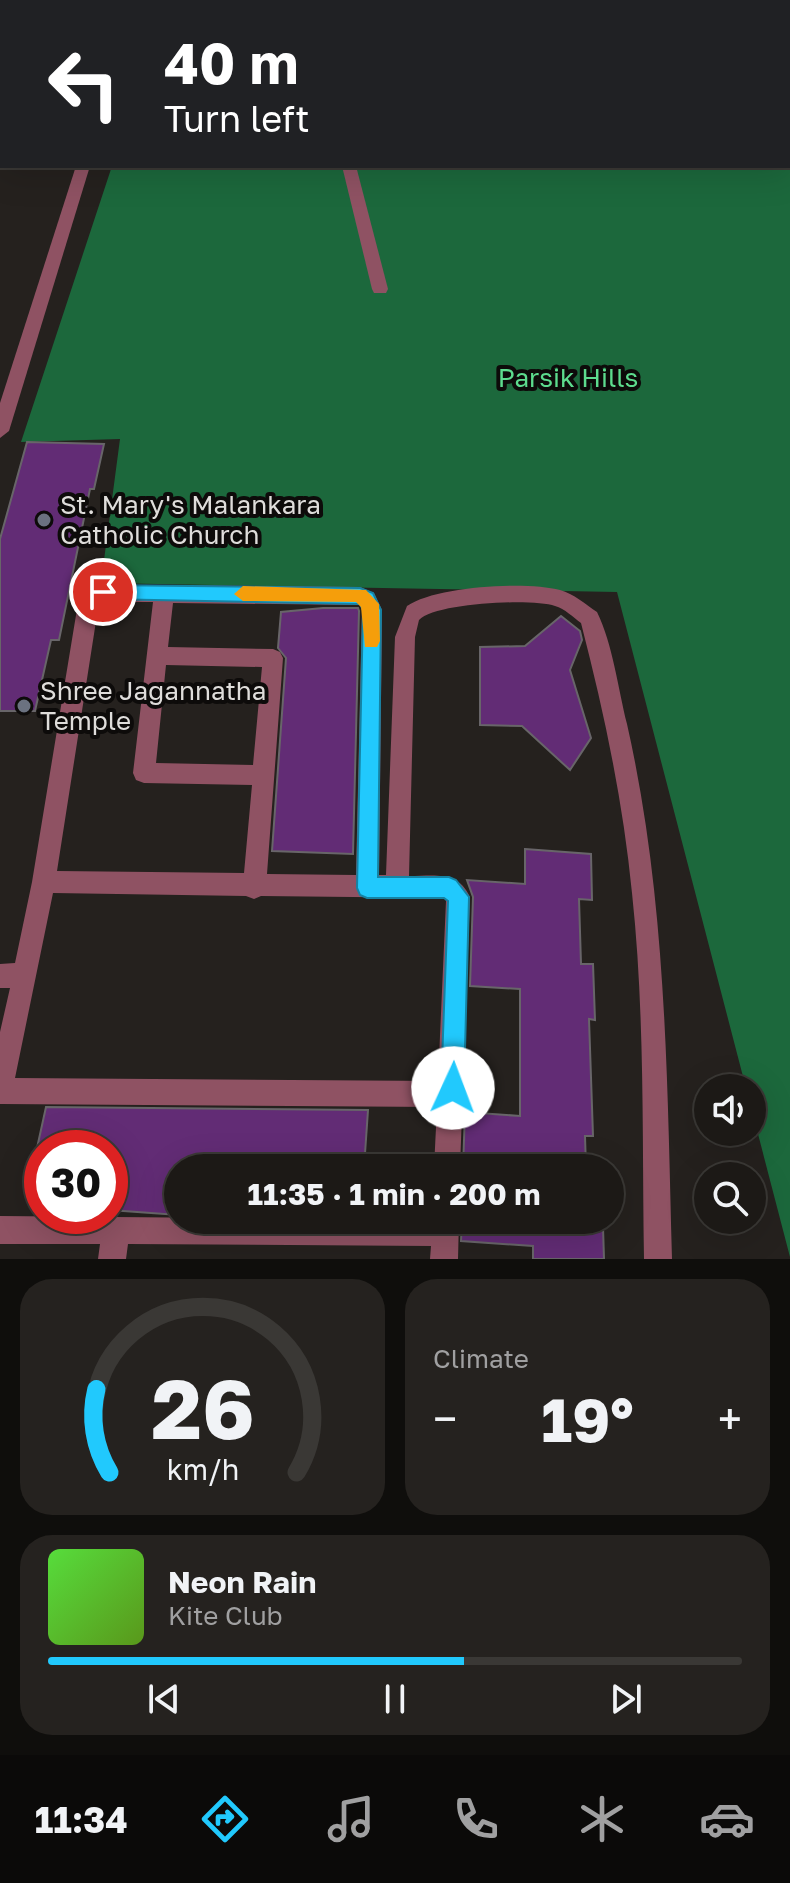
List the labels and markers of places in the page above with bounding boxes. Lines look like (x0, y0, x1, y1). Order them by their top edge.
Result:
place label: St. Mary's Malankara Catholic Church (60, 489, 321, 550)
marker: St. Mary's Malankara Catholic Church (35, 511, 53, 529)
pin (69, 558, 137, 626)
place label: Shree Jagannatha Temple (40, 675, 266, 736)
marker: Shree Jagannatha Temple (15, 697, 33, 715)

